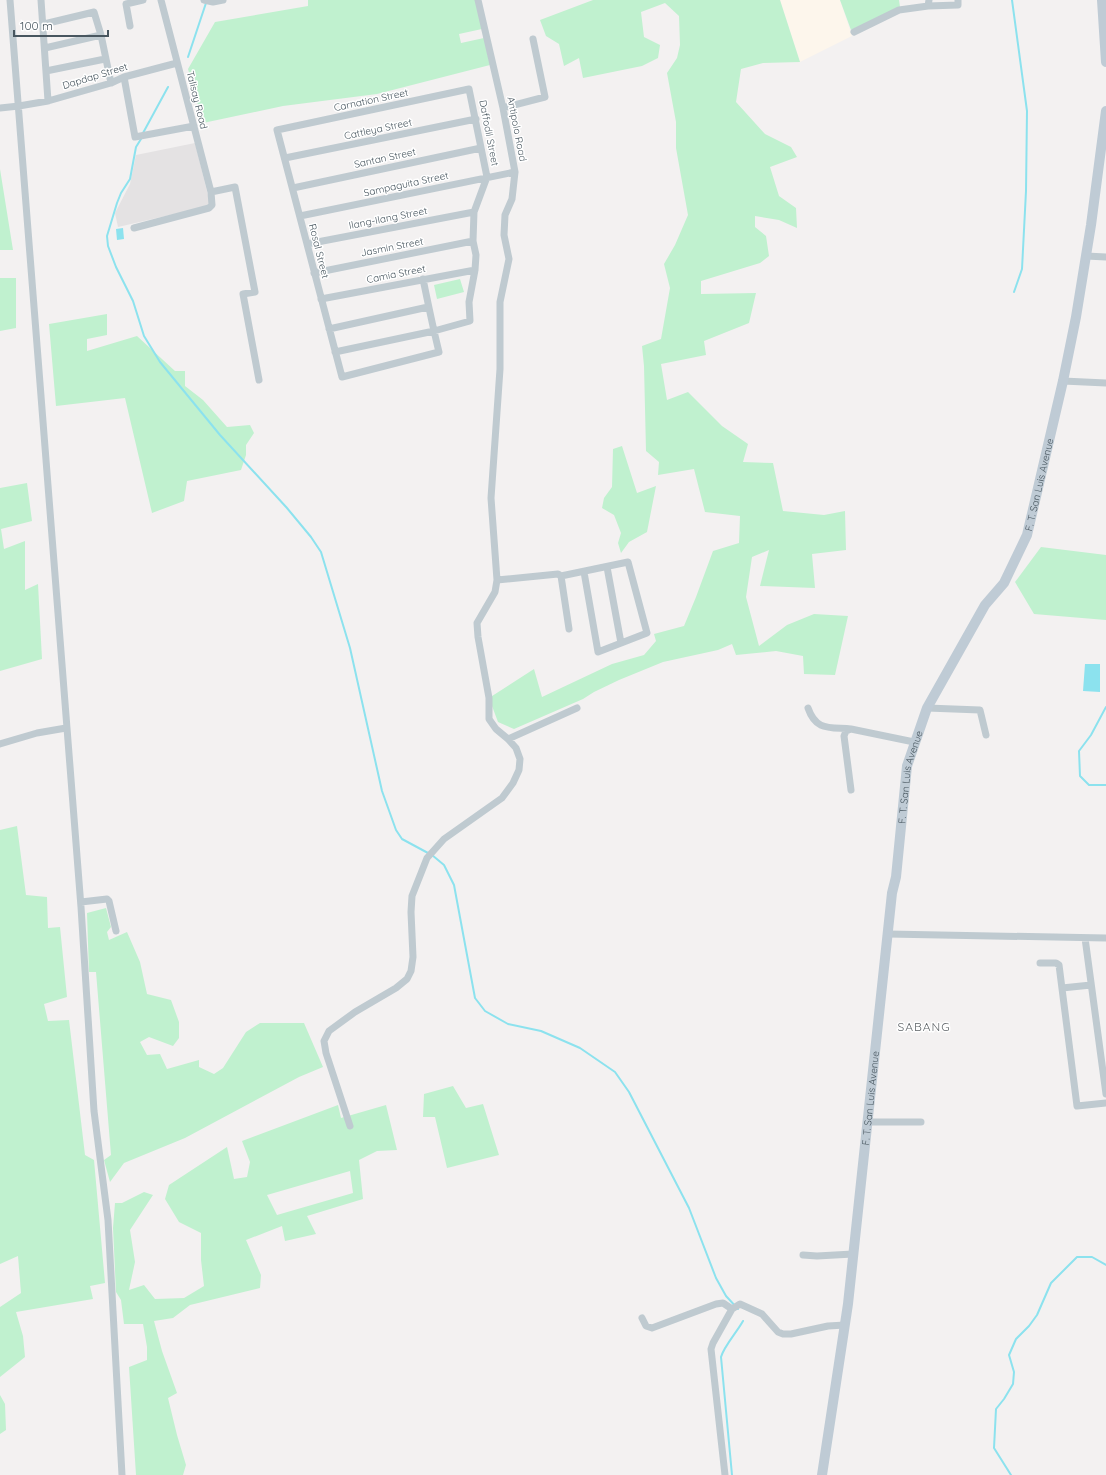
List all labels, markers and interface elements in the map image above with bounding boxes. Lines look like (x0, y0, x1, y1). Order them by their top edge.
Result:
scale bar (14, 12, 108, 38)
text: 100 m (20, 18, 53, 33)
street label: Dapdap Street (61, 60, 130, 92)
street label: Talisay Road (183, 70, 211, 130)
street label: Carnation Street (333, 86, 410, 114)
street label: Antipolo Road (504, 96, 530, 162)
street label: Daffodil Street (476, 99, 502, 168)
street label: Cattleya Street (343, 115, 414, 143)
street label: Santan Street (353, 145, 418, 171)
street label: Sampaguita Street (362, 169, 450, 199)
street label: Ilang-Ilang Street (348, 204, 429, 232)
street label: Rosal Street (306, 222, 332, 280)
street label: Jasmin Street (360, 234, 425, 259)
street label: Camia Street (365, 262, 427, 286)
street label: F. T. San Luis Avenue (1022, 437, 1056, 532)
street label: F. T. San Luis Avenue (895, 728, 925, 824)
district label: SABANG (897, 1019, 951, 1034)
street label: F. T. San Luis Avenue (859, 1050, 882, 1146)

